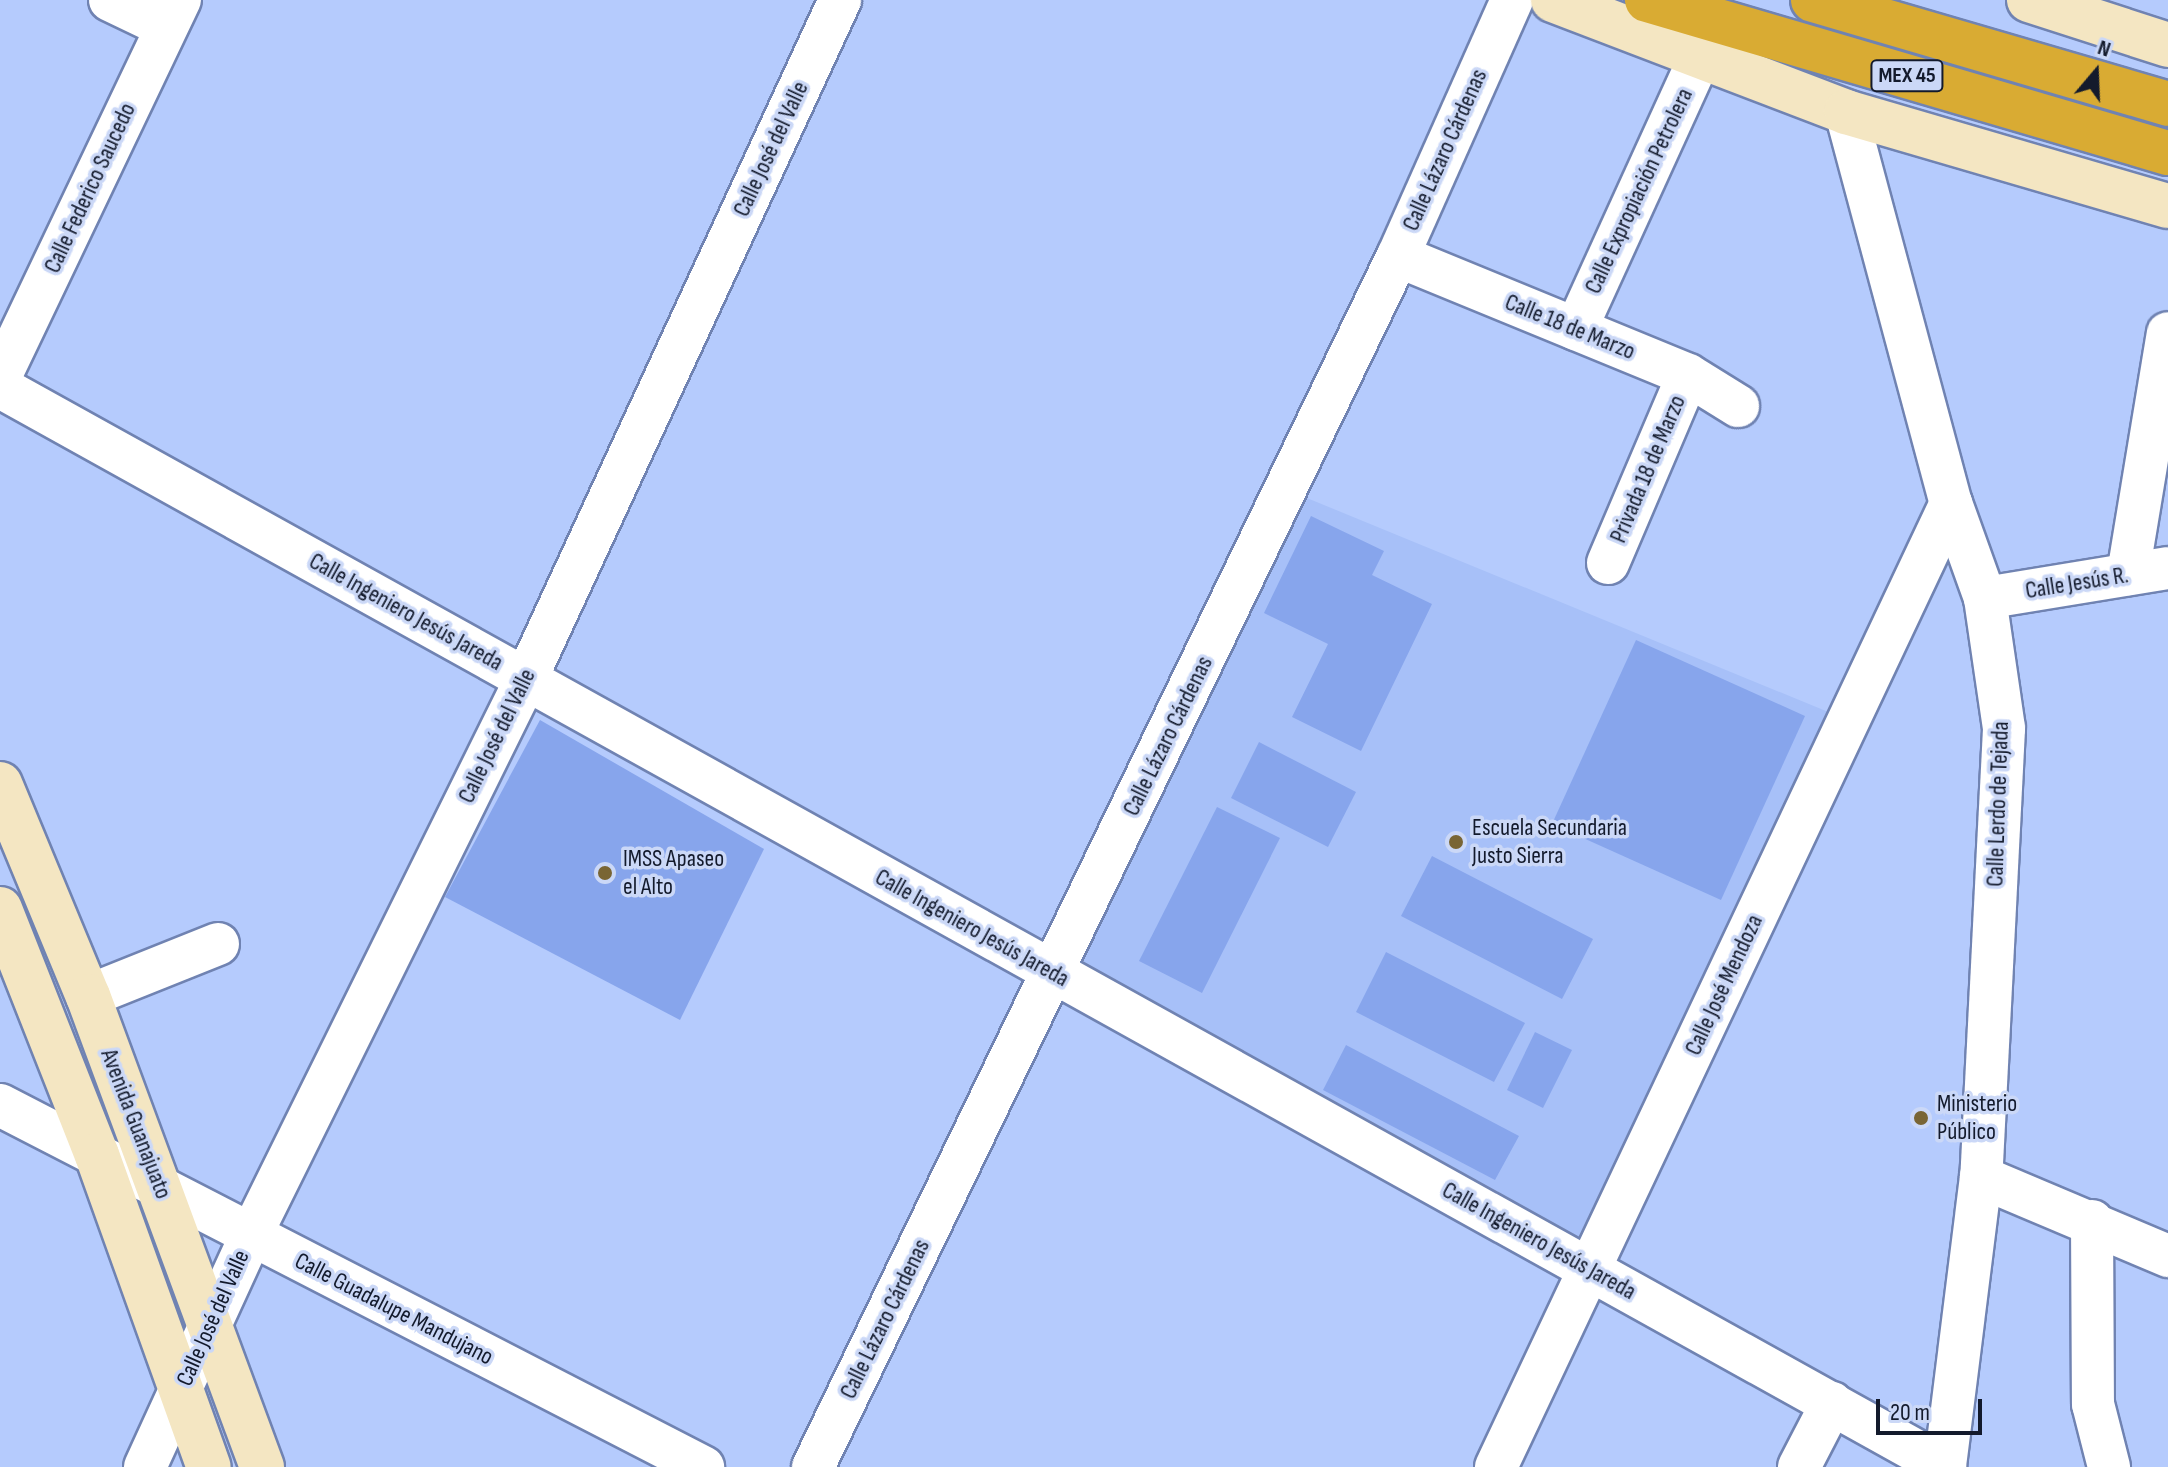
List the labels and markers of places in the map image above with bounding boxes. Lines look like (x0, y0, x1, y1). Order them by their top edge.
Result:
place label: Escuela Secundaria Justo Sierra (1472, 814, 1627, 870)
marker: Escuela Secundaria Justo Sierra (1447, 833, 1465, 851)
place label: IMSS Apaseo el Alto (623, 845, 724, 901)
marker: IMSS Apaseo el Alto (594, 862, 616, 884)
place label: Ministerio Público (1937, 1090, 2017, 1146)
marker: Ministerio Público (1912, 1109, 1930, 1127)

